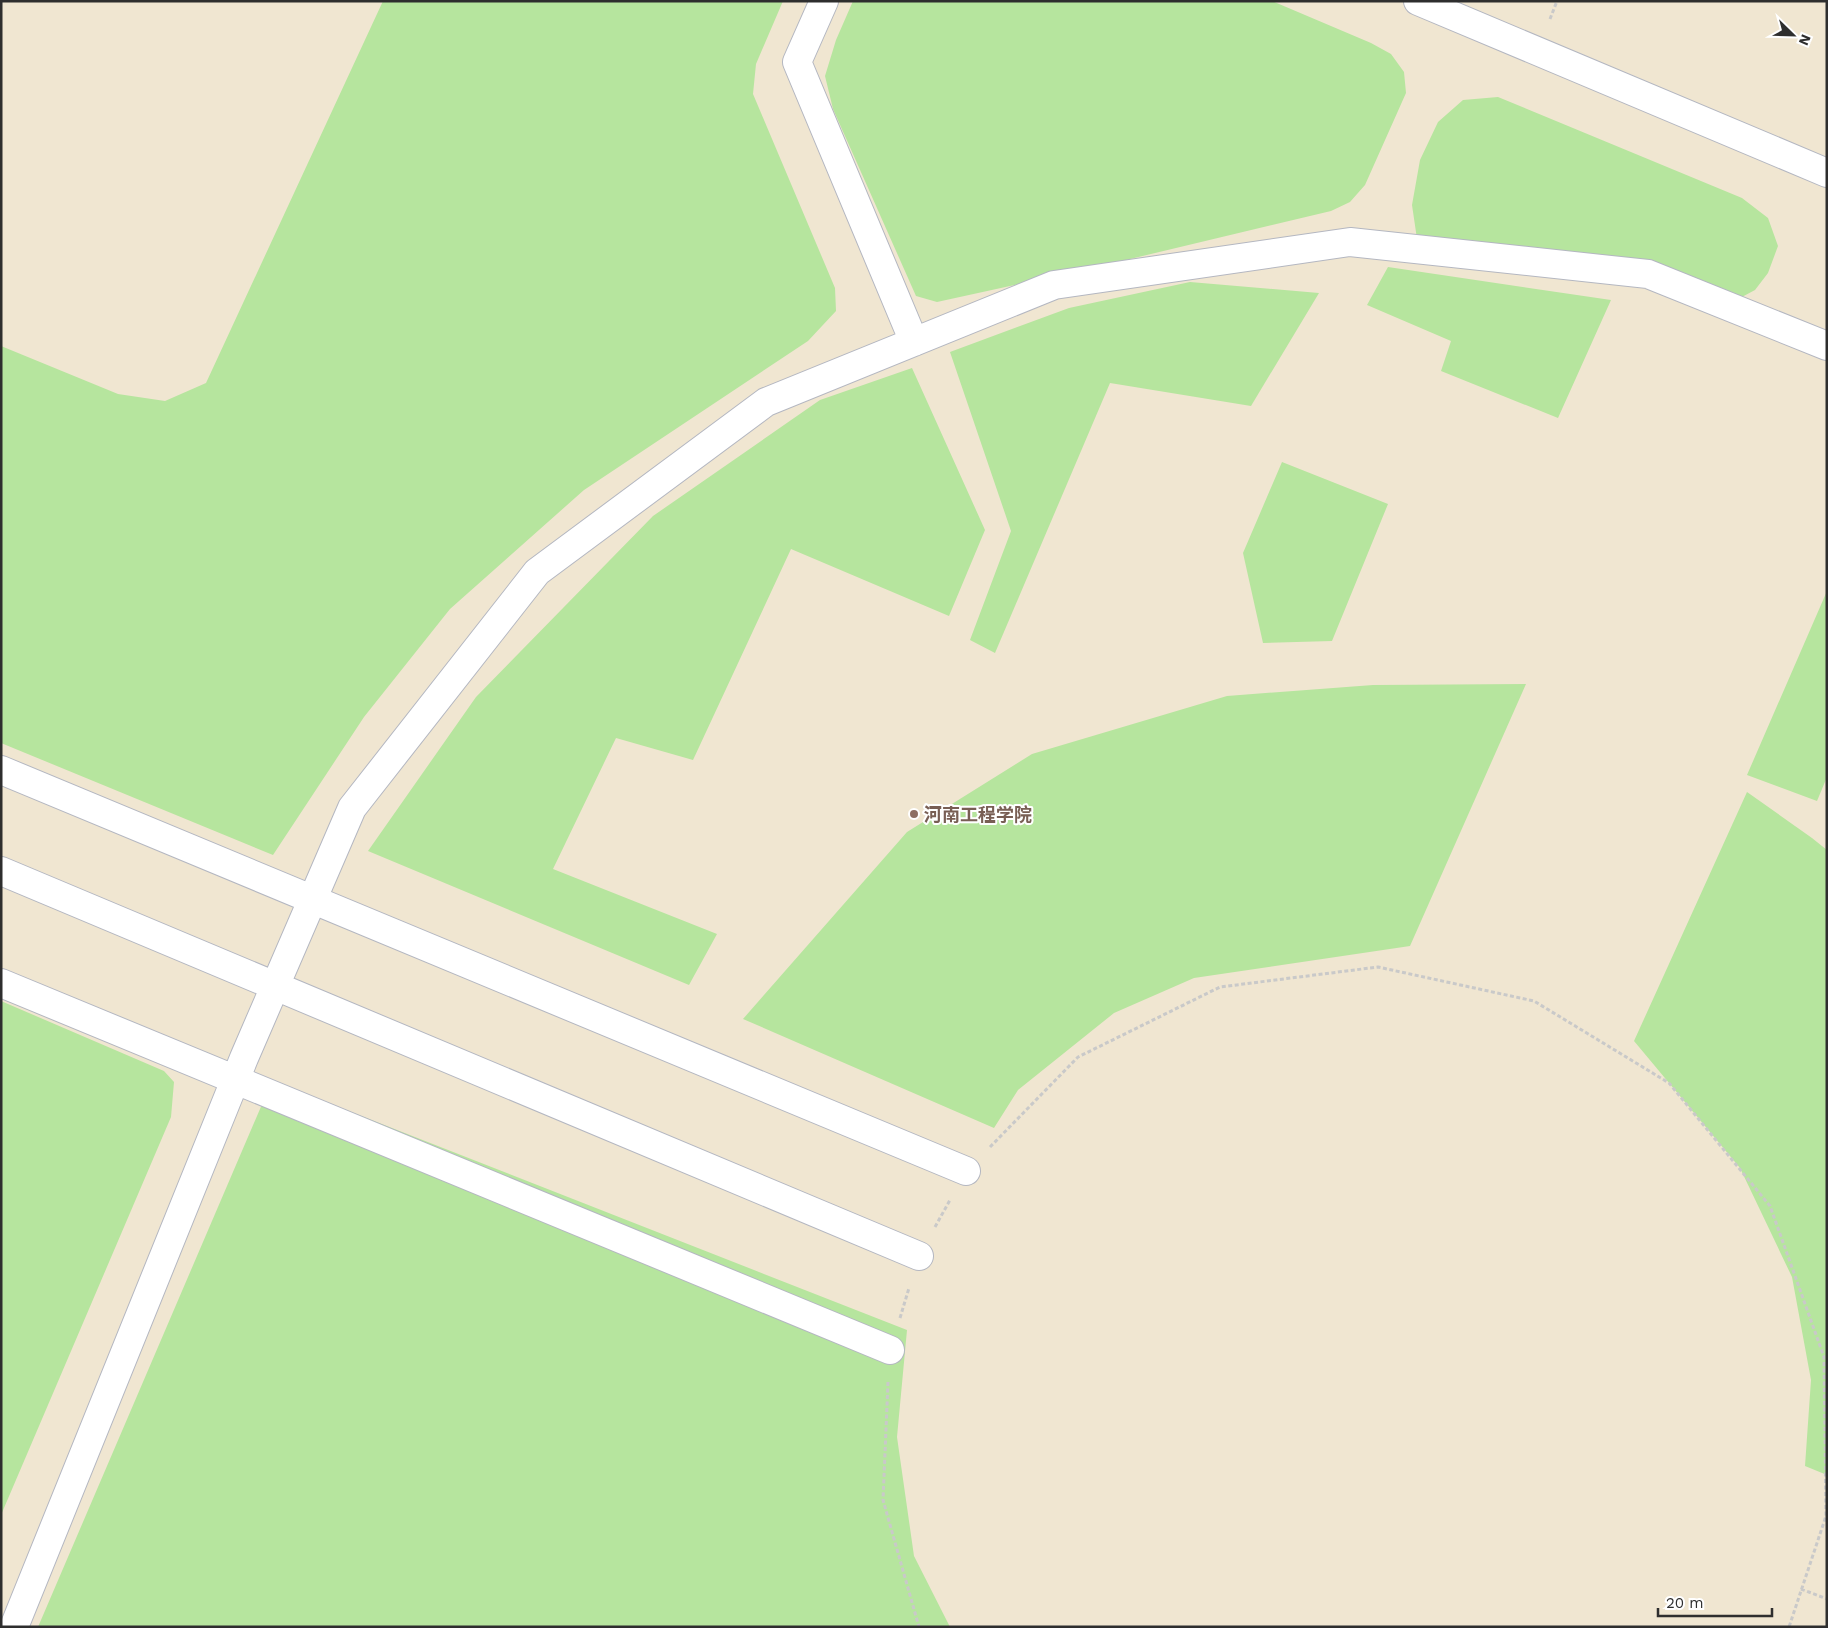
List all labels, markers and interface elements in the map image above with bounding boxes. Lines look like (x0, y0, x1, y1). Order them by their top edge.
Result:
north arrow (1768, 10, 1818, 60)
text: N (1796, 32, 1814, 48)
place label: 河南工程学院 (924, 804, 1032, 825)
marker: 河南工程学院 (908, 808, 920, 820)
scale bar (1658, 1586, 1772, 1618)
text: 20 m (1666, 1594, 1704, 1612)

